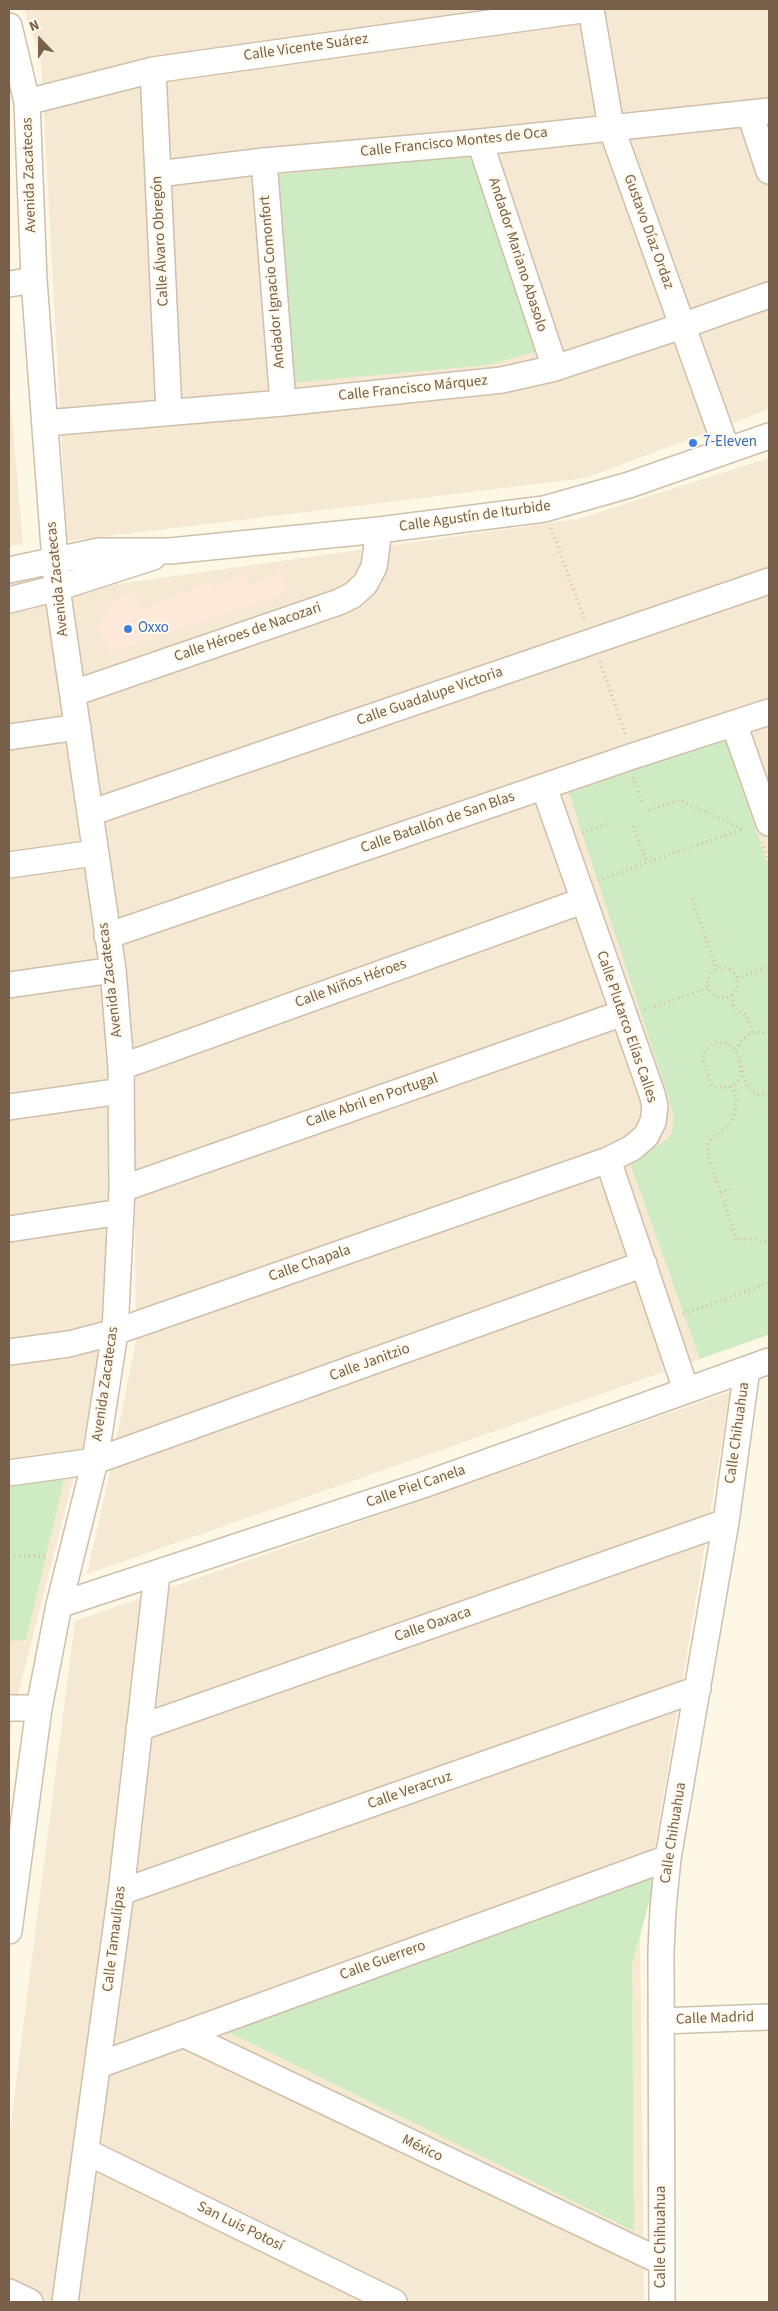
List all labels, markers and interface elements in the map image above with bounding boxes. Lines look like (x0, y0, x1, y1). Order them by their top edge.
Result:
north arrow (15, 15, 65, 65)
text: N (26, 15, 42, 37)
street label: Calle Vicente Suárez (243, 30, 369, 66)
street label: Avenida Zacatecas (19, 117, 41, 233)
street label: Calle Francisco Montes de Oca (359, 124, 549, 162)
street label: Gustavo Díaz Ordaz (619, 172, 677, 292)
street label: Calle Álvaro Obregón (149, 175, 173, 307)
street label: Andador Mariano Abasolo (484, 176, 550, 334)
street label: Andador Ignacio Comonfort (256, 195, 290, 369)
street label: Calle Francisco Márquez (337, 372, 489, 406)
place label: 7-Eleven (703, 434, 757, 452)
marker: 7-Eleven (687, 437, 699, 449)
street label: Calle Agustín de Iturbide (398, 497, 552, 537)
street label: Avenida Zacatecas (43, 521, 73, 637)
street label: Calle Héroes de Nacozari (172, 599, 324, 667)
place label: Oxxo (138, 620, 169, 638)
marker: Oxxo (122, 623, 134, 635)
street label: Calle Guadalupe Victoria (355, 664, 505, 730)
street label: Calle Batallón de San Blas (359, 788, 517, 858)
street label: Avenida Zacatecas (95, 922, 127, 1038)
street label: Calle Plutarco Elías Calles (592, 949, 660, 1105)
street label: Calle Niños Héroes (293, 955, 409, 1013)
street label: Calle Abril en Portugal (304, 1070, 440, 1132)
street label: Calle Chapala (267, 1242, 353, 1286)
street label: Avenida Zacatecas (89, 1326, 123, 1442)
street label: Calle Janitzio (327, 1340, 413, 1386)
street label: Calle Chihuahua (722, 1381, 754, 1485)
street label: Calle Piel Canela (364, 1462, 468, 1512)
street label: Calle Oaxaca (392, 1603, 474, 1647)
street label: Calle Veracruz (365, 1768, 455, 1814)
street label: Calle Chihuahua (657, 1781, 691, 1885)
street label: Calle Tamaulipas (100, 1885, 130, 1993)
street label: Calle Guerrero (338, 1937, 428, 1985)
street label: Calle Madrid (676, 2009, 754, 2029)
street label: México (399, 2131, 445, 2167)
street label: Calle Chihuahua (653, 2186, 671, 2288)
street label: San Luis Potosí (194, 2198, 286, 2256)

